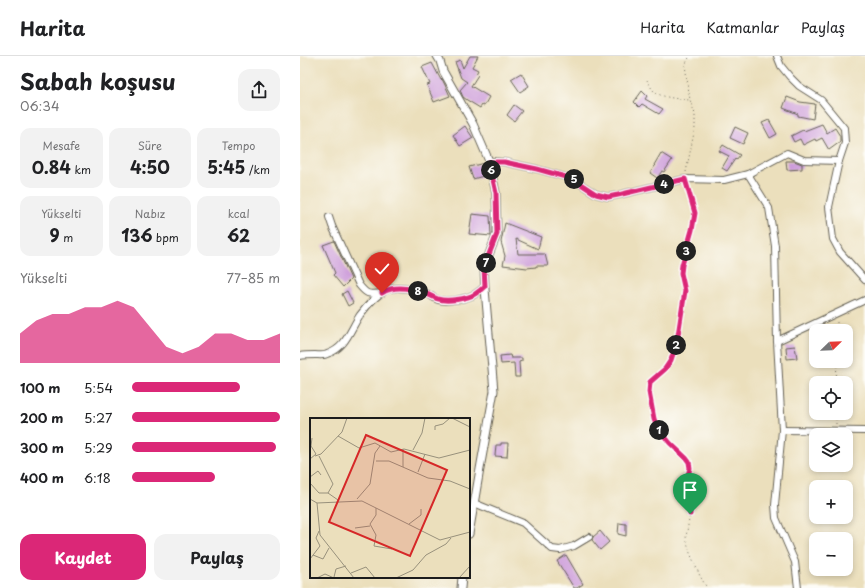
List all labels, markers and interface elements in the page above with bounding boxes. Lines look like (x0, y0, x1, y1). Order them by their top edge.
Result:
text: Harita (20, 14, 85, 42)
text: Harita (640, 17, 685, 38)
text: Katmanlar (707, 17, 779, 38)
text: Paylaş (801, 17, 845, 38)
text: Sabah koşusu (20, 64, 176, 97)
button: share (238, 69, 280, 111)
text: 06:34 (20, 96, 60, 115)
text: Mesafe (43, 137, 80, 154)
text: Süre (138, 137, 162, 154)
text: Tempo (222, 137, 255, 154)
text: 0.84 (32, 154, 71, 180)
text: 4:50 (130, 154, 170, 180)
text: 5:45 (207, 154, 245, 180)
pin: 6 (481, 160, 501, 180)
text: km (71, 161, 91, 178)
text: /km (245, 161, 270, 178)
text: 6 (487, 161, 495, 178)
pin: 5 (564, 169, 584, 189)
text: 5 (570, 170, 578, 187)
pin: 4 (654, 174, 674, 194)
text: 4 (660, 175, 668, 192)
text: Yükselti (41, 205, 81, 222)
text: Nabız (135, 205, 165, 222)
text: kcal (228, 205, 250, 222)
text: 9 (49, 222, 60, 248)
text: 136 (121, 222, 152, 248)
text: 62 (227, 222, 250, 248)
text: m (60, 229, 73, 246)
text: bpm (152, 229, 179, 246)
pin: 3 (676, 241, 696, 261)
text: 3 (682, 242, 690, 259)
pin (365, 252, 399, 293)
pin: 7 (476, 253, 496, 273)
text: 7 (483, 254, 489, 271)
icon: check (371, 258, 393, 280)
text: Yükselti (20, 268, 68, 287)
text: 77–85 m (227, 268, 280, 287)
pin: 8 (408, 281, 428, 301)
text: 8 (415, 282, 421, 299)
north arrow (809, 324, 853, 368)
map controls (809, 324, 853, 576)
pin: 2 (666, 335, 686, 355)
text: 2 (672, 336, 680, 353)
button: locate (809, 376, 853, 420)
text: 100 m (20, 378, 61, 397)
text: 5:54 (84, 378, 113, 397)
text: 200 m (20, 408, 64, 427)
text: 5:27 (84, 408, 112, 427)
inset map (310, 418, 470, 578)
pin: 1 (649, 420, 669, 440)
text: 1 (656, 421, 662, 438)
button: layers (809, 428, 853, 472)
text: 300 m (20, 438, 64, 457)
text: 5:29 (84, 438, 113, 457)
text: 400 m (20, 468, 64, 487)
text: 6:18 (84, 468, 111, 487)
pin (673, 473, 707, 514)
icon: arrive (679, 479, 701, 501)
button: + (809, 480, 853, 524)
button: − (809, 532, 853, 576)
button: Kaydet (20, 534, 146, 580)
button: Paylaş (154, 534, 280, 580)

